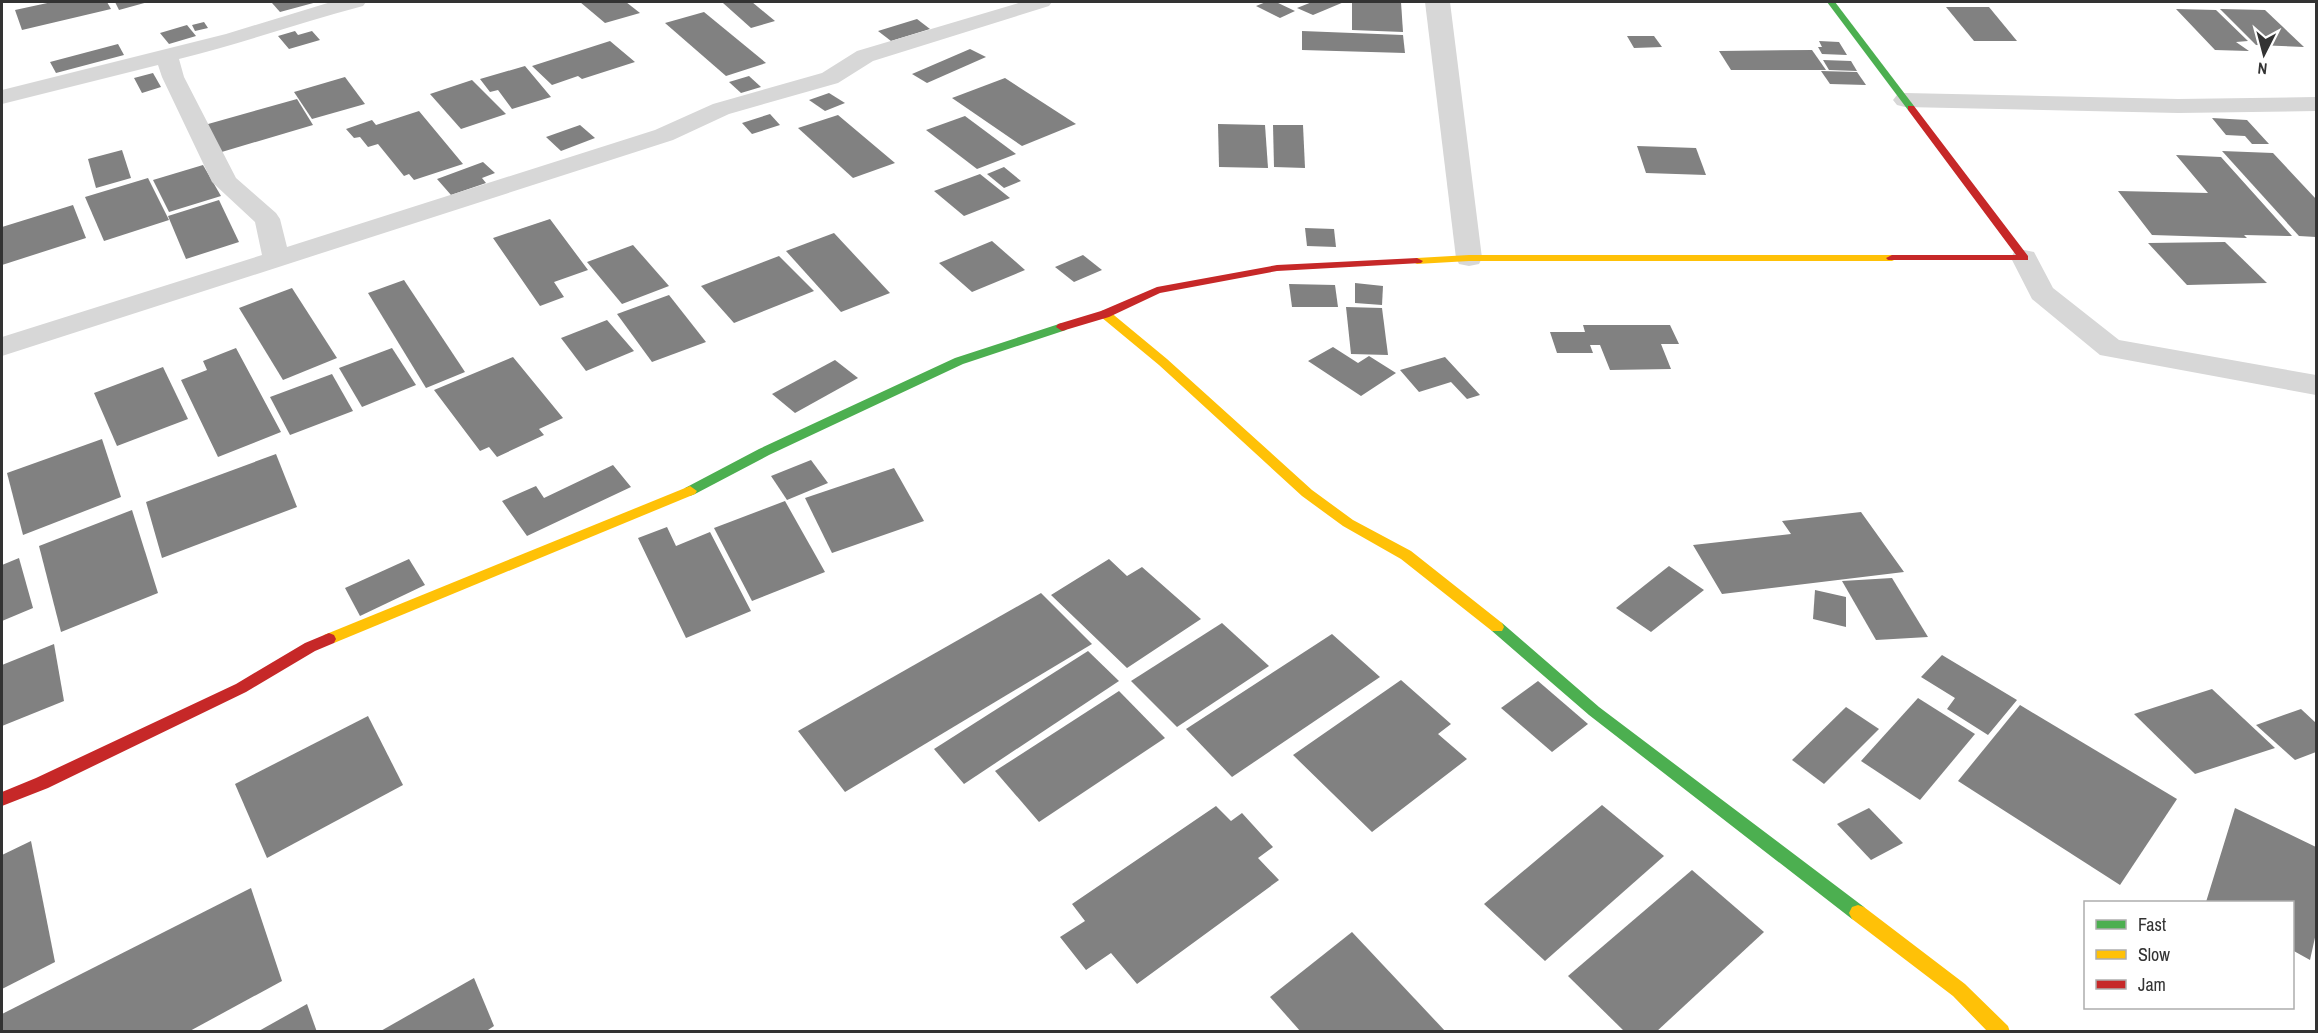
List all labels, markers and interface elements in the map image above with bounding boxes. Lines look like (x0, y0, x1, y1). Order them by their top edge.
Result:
north arrow (2234, 24, 2294, 84)
text: N (2257, 57, 2268, 80)
legend (2084, 901, 2294, 1009)
text: Fast (2138, 912, 2166, 937)
text: Slow (2138, 942, 2170, 967)
text: Jam (2138, 972, 2166, 997)

